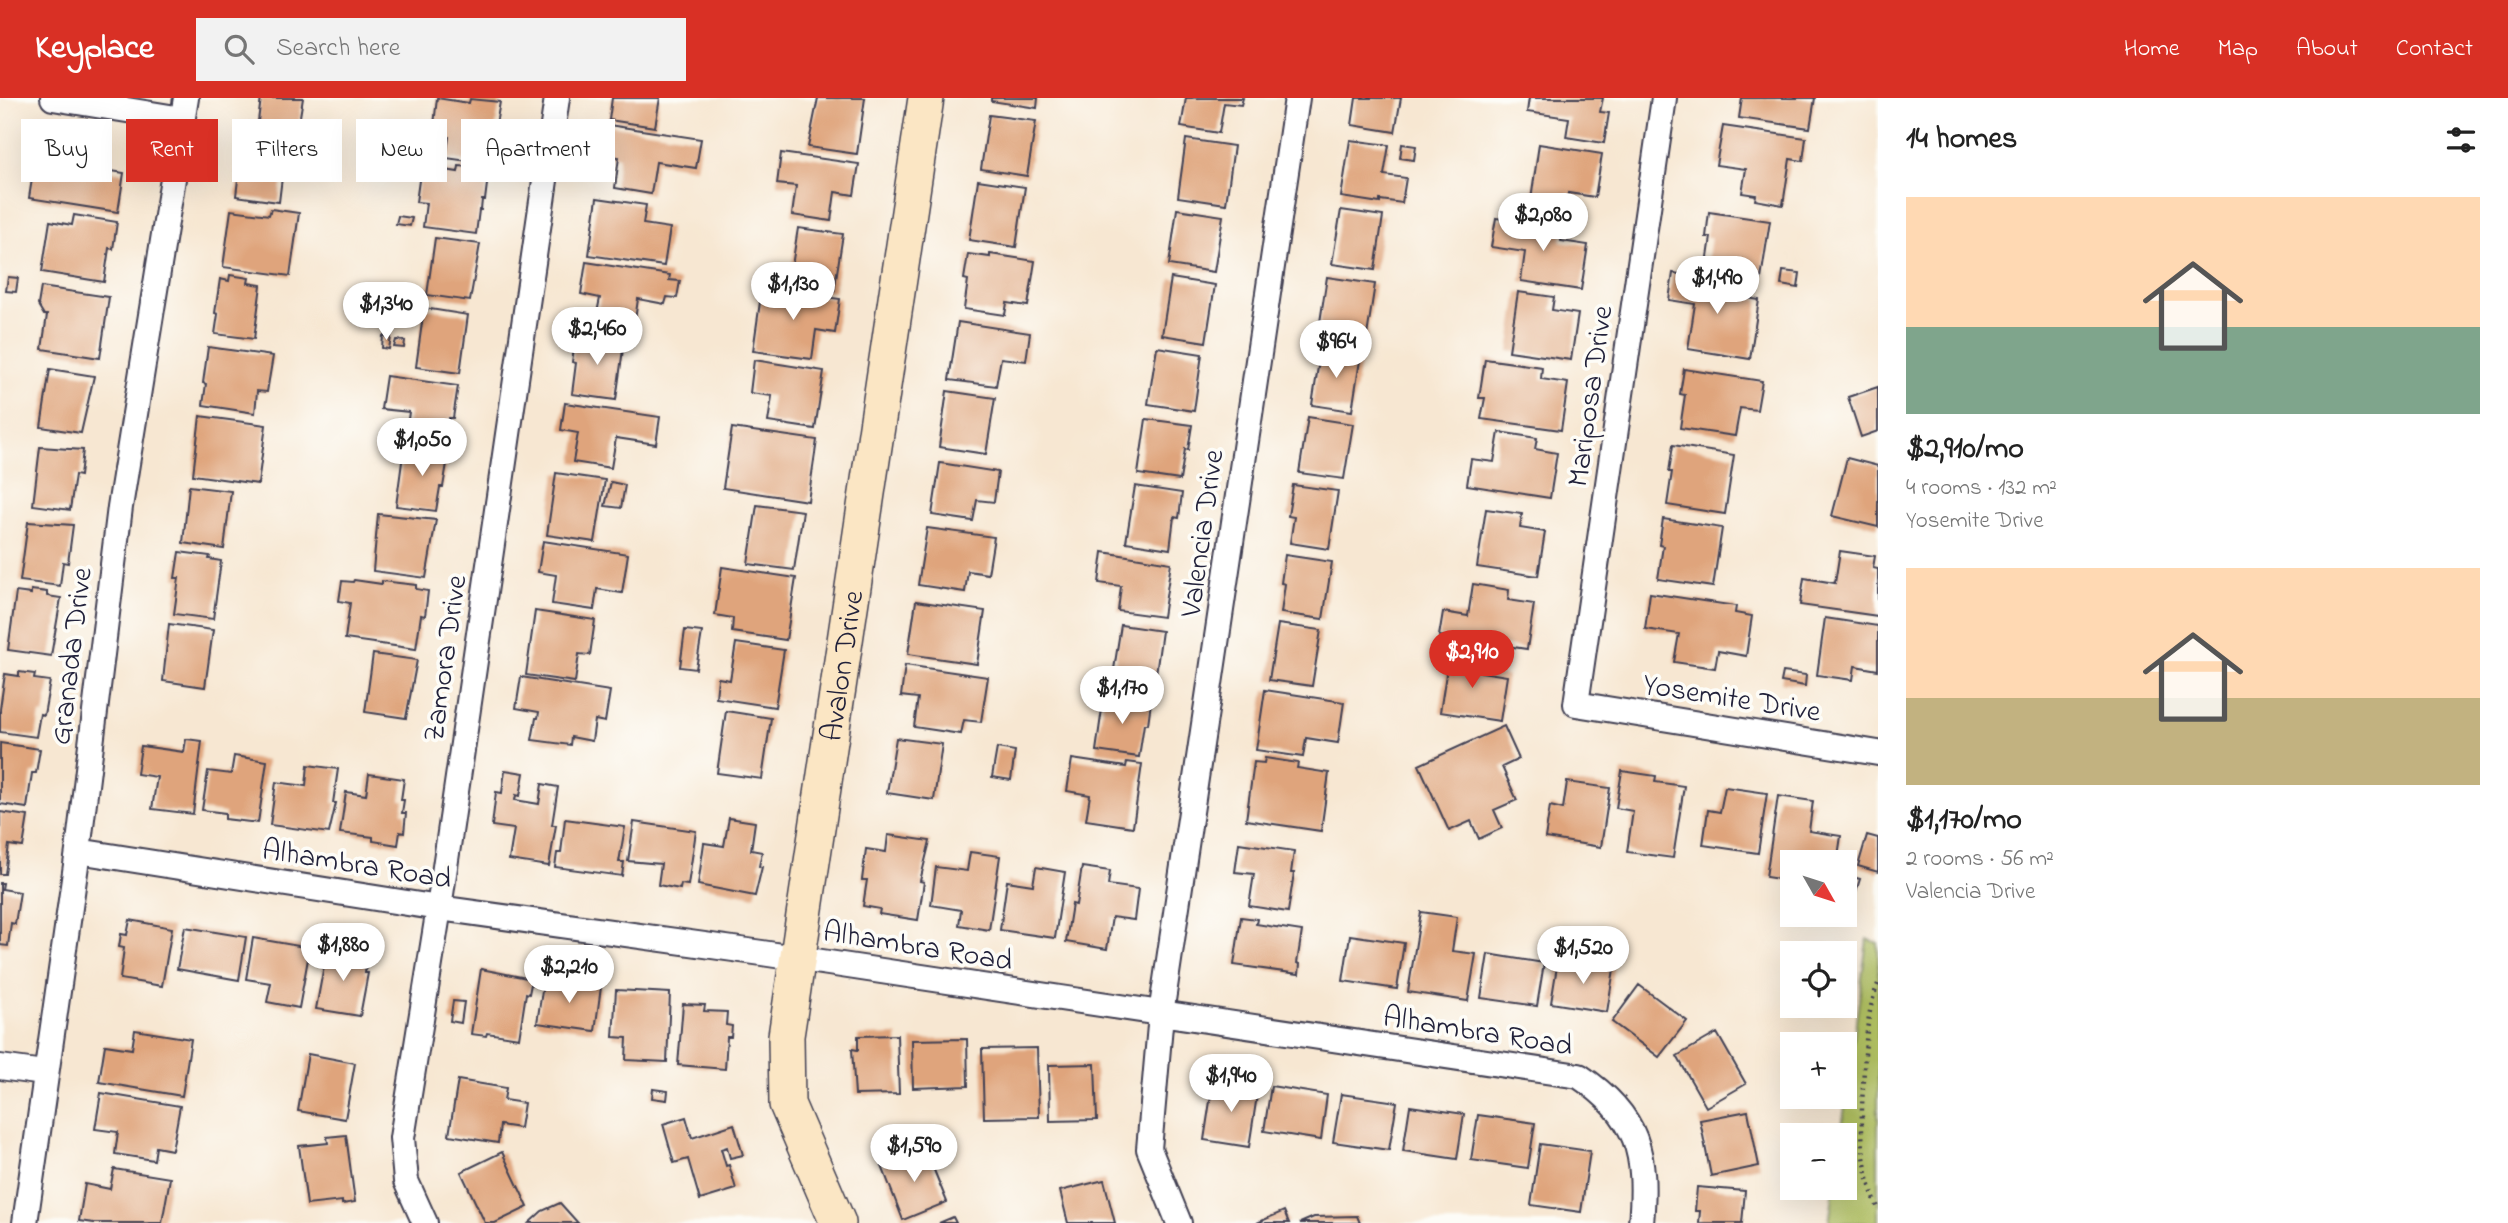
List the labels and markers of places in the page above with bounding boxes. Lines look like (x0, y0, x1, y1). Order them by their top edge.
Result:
pin: $2,080 (1486, 194, 1600, 253)
pin: $1,490 (1660, 256, 1774, 316)
pin: $1,130 (736, 262, 850, 322)
pin: $1,340 (329, 282, 443, 342)
pin: $2,460 (540, 308, 654, 367)
pin: $964 (1295, 320, 1377, 380)
pin: $1,050 (365, 418, 479, 478)
pin: $2,910 (1415, 630, 1529, 690)
pin: $1,170 (1065, 666, 1179, 726)
pin: $1,880 (286, 924, 400, 983)
pin: $1,520 (1526, 926, 1640, 986)
pin: $2,210 (512, 946, 626, 1005)
pin: $1,940 (1174, 1054, 1288, 1114)
pin: $1,590 (857, 1124, 971, 1184)

